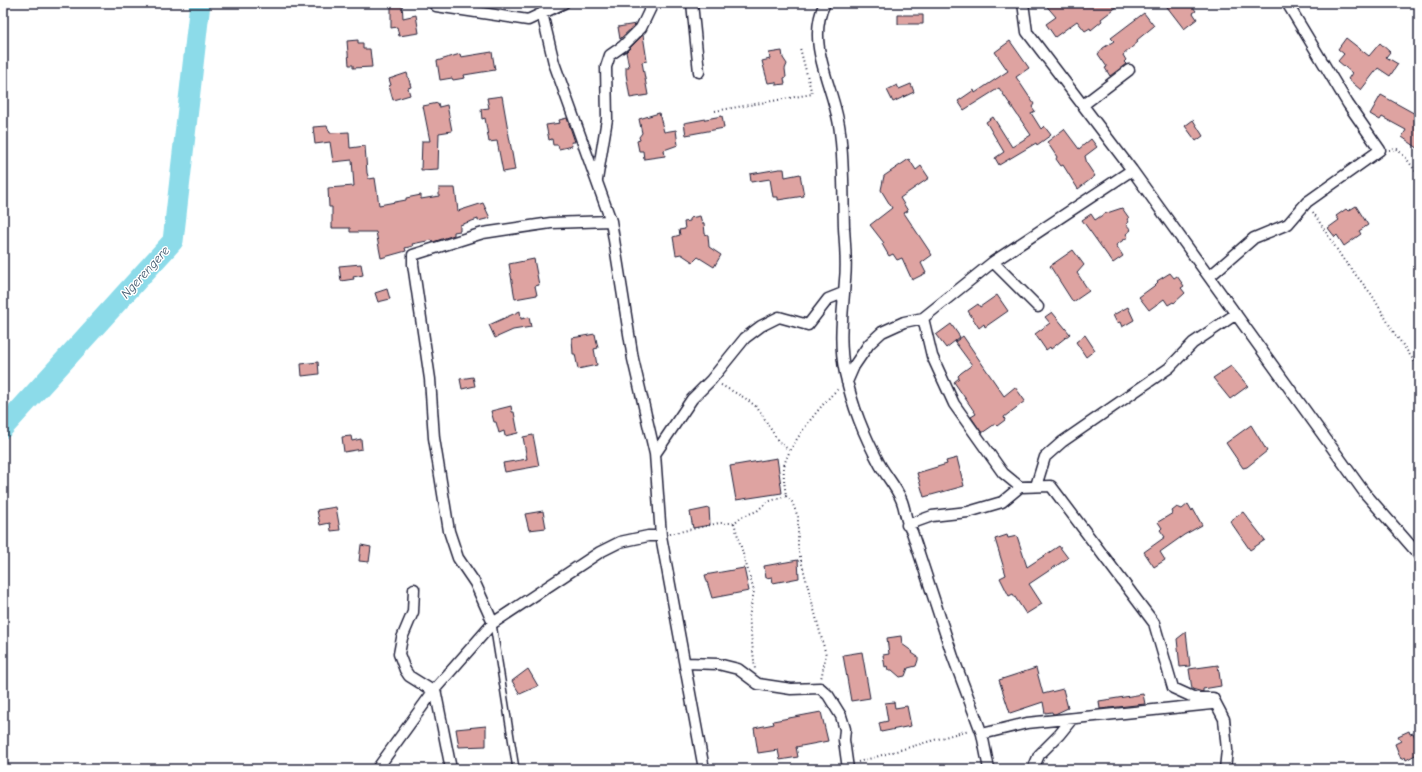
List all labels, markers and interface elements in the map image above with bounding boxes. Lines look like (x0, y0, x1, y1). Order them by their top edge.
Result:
water label: Ngerengere (118, 242, 173, 301)

